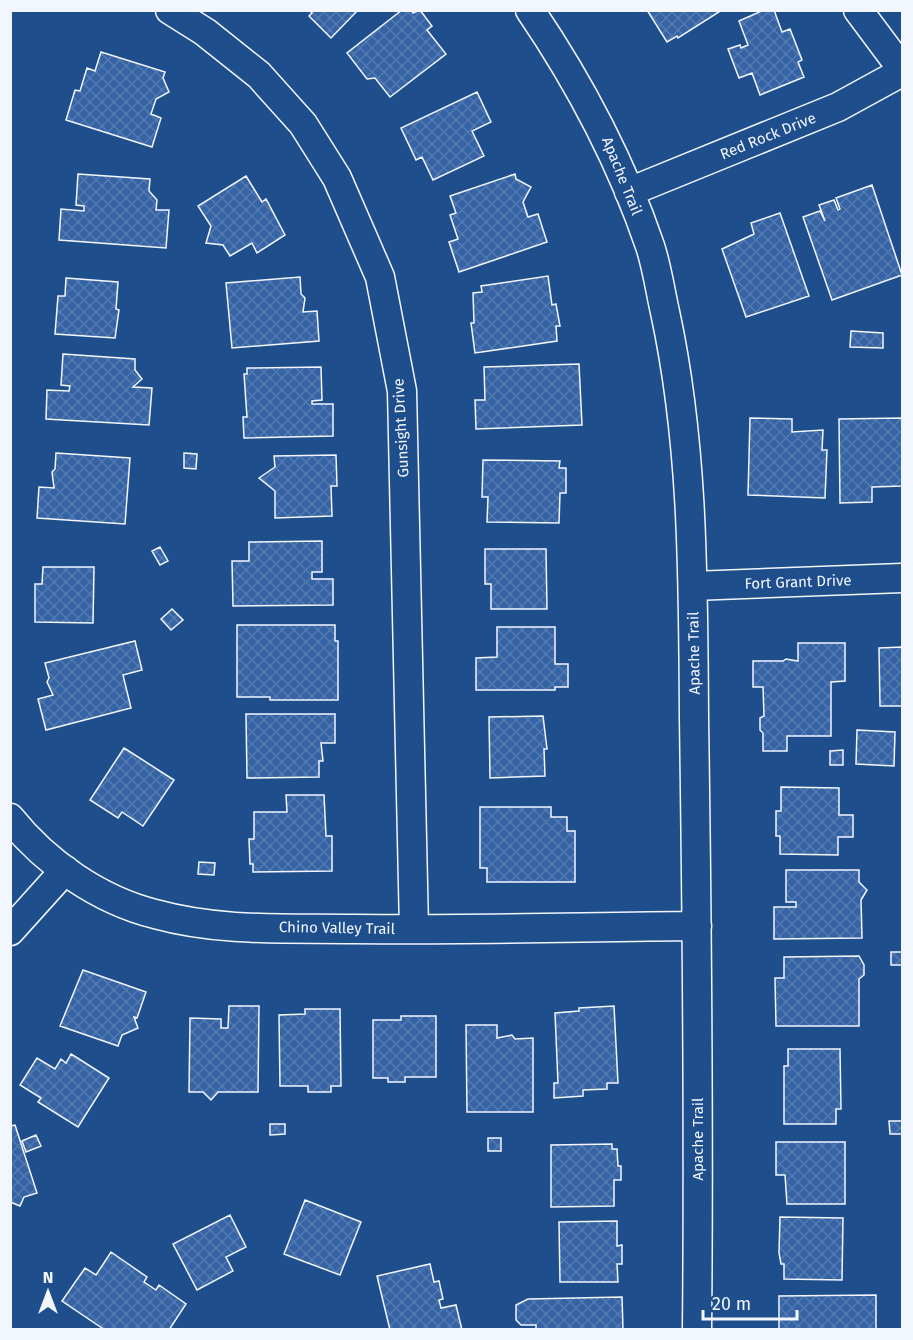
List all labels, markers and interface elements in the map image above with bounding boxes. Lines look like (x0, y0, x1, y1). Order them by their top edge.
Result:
street label: Red Rock Drive (718, 109, 818, 163)
street label: Apache Trail (598, 134, 646, 218)
street label: Gunsight Drive (389, 378, 413, 478)
street label: Fort Grant Drive (744, 571, 852, 593)
street label: Apache Trail (684, 611, 704, 695)
street label: Chino Valley Trail (279, 918, 396, 938)
street label: Apache Trail (689, 1097, 707, 1180)
north arrow (18, 1262, 78, 1322)
text: N (43, 1268, 53, 1287)
scale bar (703, 1283, 798, 1321)
text: 20 m (712, 1293, 751, 1315)

